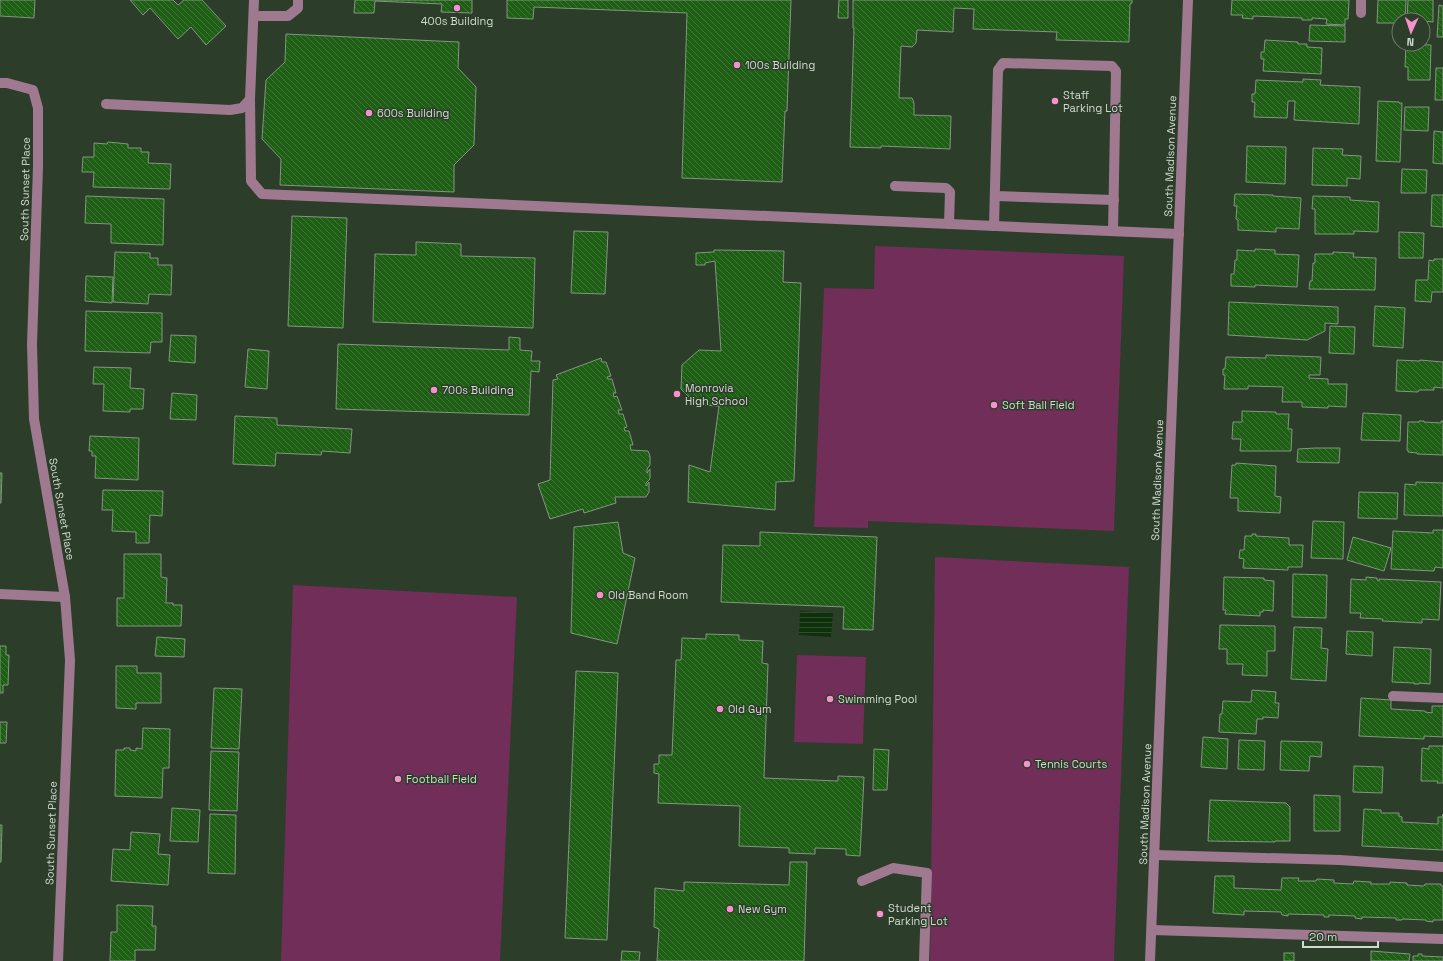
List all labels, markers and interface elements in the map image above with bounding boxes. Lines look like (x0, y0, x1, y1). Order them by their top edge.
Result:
marker: 400s Building (452, 3, 462, 13)
north arrow (1391, 12, 1431, 52)
place label: 400s Building (421, 14, 493, 28)
text: N (1406, 35, 1415, 49)
place label: 100s Building (745, 58, 815, 72)
marker: 100s Building (732, 60, 742, 70)
place label: Staff Parking Lot (1063, 88, 1123, 115)
street label: South Madison Avenue (1161, 95, 1179, 217)
marker: Staff Parking Lot (1050, 96, 1060, 106)
place label: 600s Building (377, 106, 449, 120)
marker: 600s Building (364, 108, 374, 118)
street label: South Sunset Place (17, 137, 33, 241)
place label: Monrovia High School (685, 381, 748, 408)
place label: 700s Building (442, 383, 514, 397)
marker: 700s Building (429, 385, 439, 395)
marker: Monrovia High School (672, 389, 682, 399)
place label: Soft Ball Field (1002, 398, 1075, 412)
marker: Soft Ball Field (989, 400, 999, 410)
street label: South Madison Avenue (1148, 419, 1166, 541)
street label: South Sunset Place (46, 457, 78, 561)
place label: Old Band Room (608, 588, 688, 602)
marker: Old Band Room (595, 590, 605, 600)
place label: Swimming Pool (838, 692, 917, 706)
marker: Swimming Pool (825, 694, 835, 704)
place label: Old Gym (728, 702, 771, 716)
marker: Old Gym (715, 704, 725, 714)
street label: South Madison Avenue (1136, 743, 1154, 865)
place label: Tennis Courts (1035, 757, 1107, 771)
marker: Tennis Courts (1022, 759, 1032, 769)
place label: Football Field (406, 772, 477, 786)
marker: Football Field (393, 774, 403, 784)
street label: South Sunset Place (42, 781, 60, 885)
place label: Student Parking Lot (888, 901, 948, 928)
place label: New Gym (738, 902, 787, 916)
marker: New Gym (725, 904, 735, 914)
marker: Student Parking Lot (875, 909, 885, 919)
scale bar (1303, 923, 1378, 949)
text: 20 m (1309, 929, 1337, 945)

